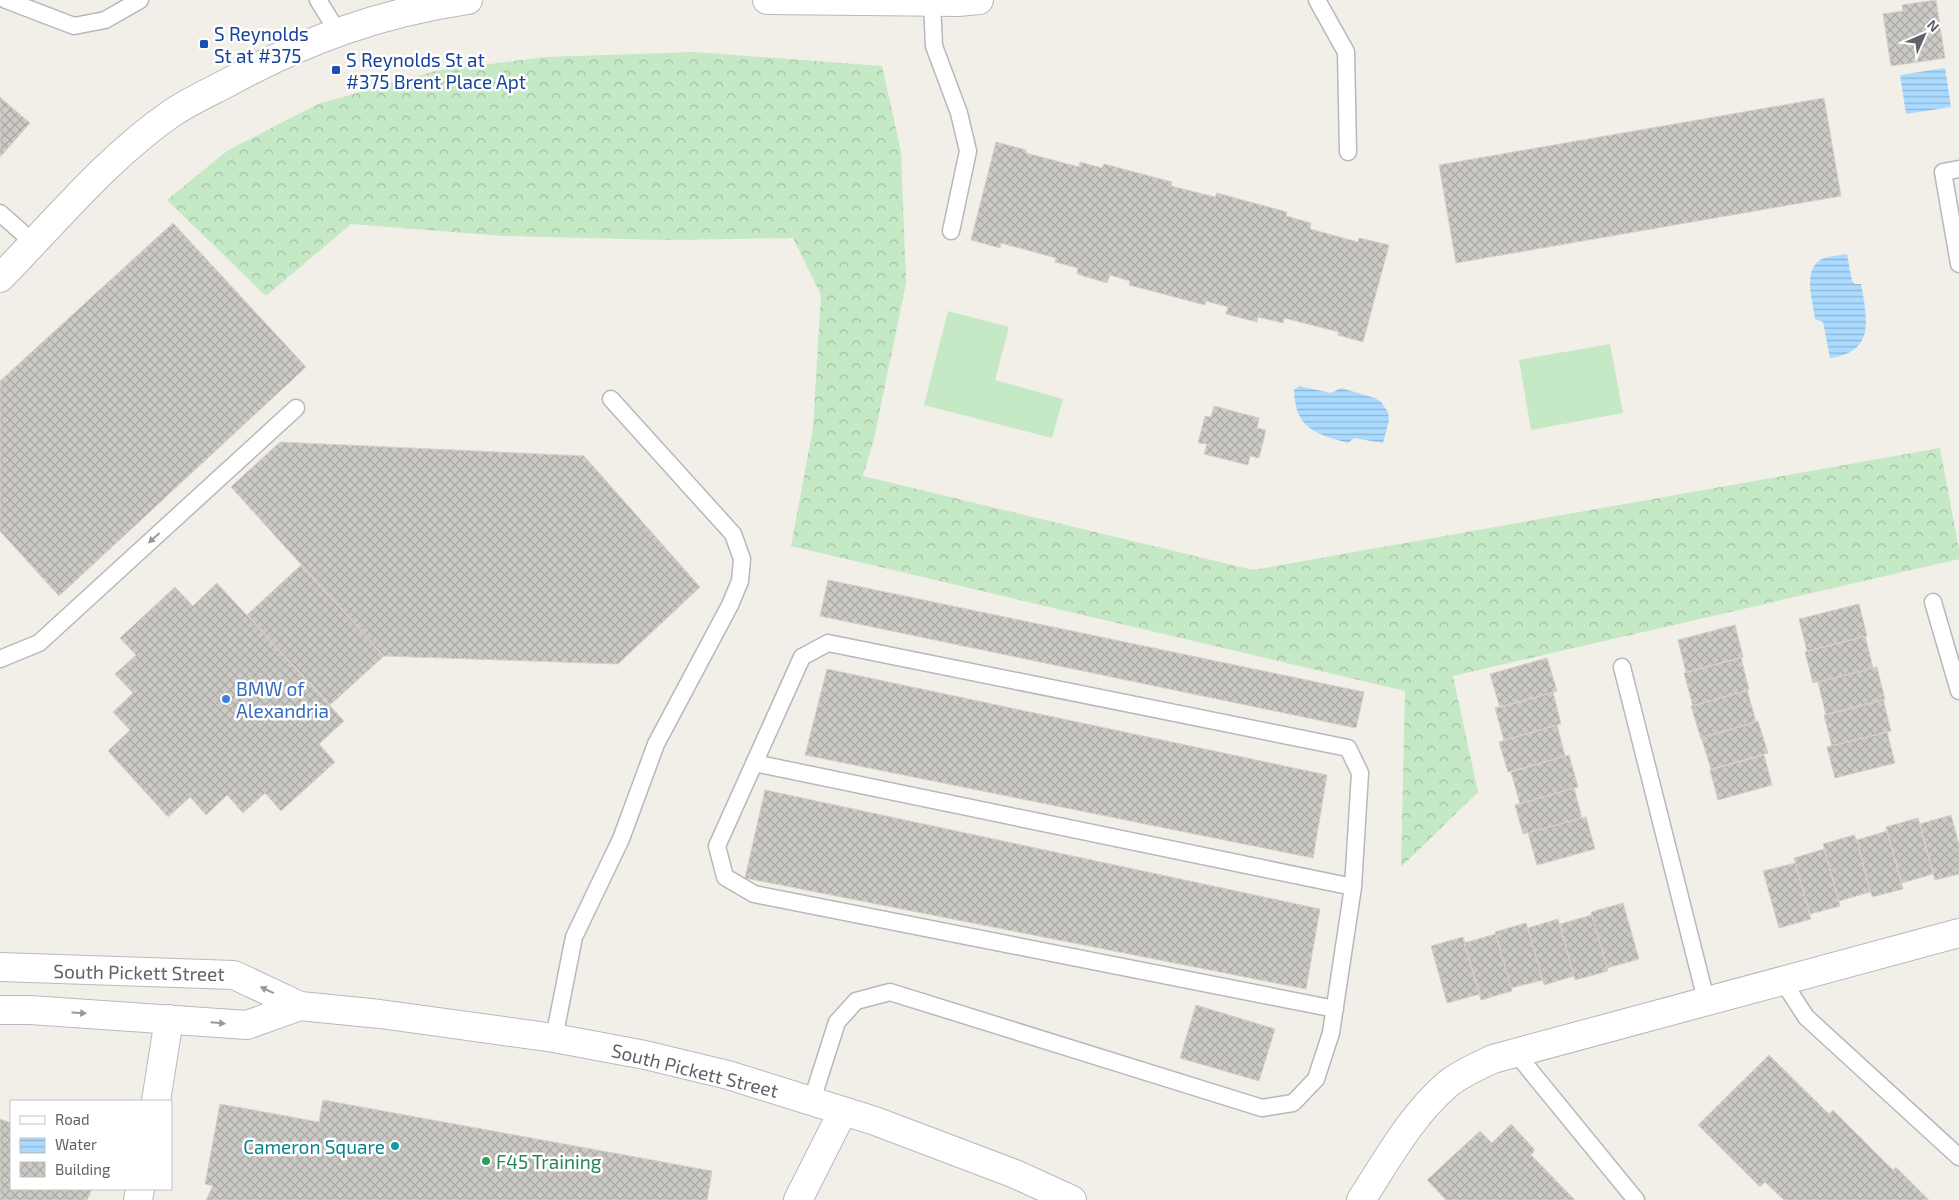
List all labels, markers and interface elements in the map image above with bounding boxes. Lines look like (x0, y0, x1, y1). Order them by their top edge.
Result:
north arrow (1899, 10, 1949, 60)
text: N (1924, 16, 1943, 35)
place label: S Reynolds St at #375 (214, 22, 309, 67)
marker: S Reynolds St at #375 (198, 38, 210, 50)
place label: S Reynolds St at #375 Brent Place Apt (346, 48, 526, 93)
marker: S Reynolds St at #375 Brent Place Apt (330, 64, 342, 76)
one-way arrow (148, 532, 160, 544)
place label: BMW of Alexandria (236, 677, 329, 722)
marker: BMW of Alexandria (220, 693, 232, 705)
street label: South Pickett Street (53, 959, 225, 985)
one-way arrow (260, 986, 274, 994)
one-way arrow (71, 1010, 87, 1018)
one-way arrow (210, 1019, 226, 1027)
street label: South Pickett Street (609, 1038, 781, 1102)
legend (10, 1100, 172, 1190)
text: Road (55, 1110, 90, 1128)
text: Water (55, 1135, 97, 1153)
place label: Cameron Square (243, 1135, 385, 1158)
marker: Cameron Square (389, 1140, 401, 1152)
place label: F45 Training (496, 1150, 602, 1173)
marker: F45 Training (480, 1155, 492, 1167)
text: Building (55, 1160, 111, 1178)

